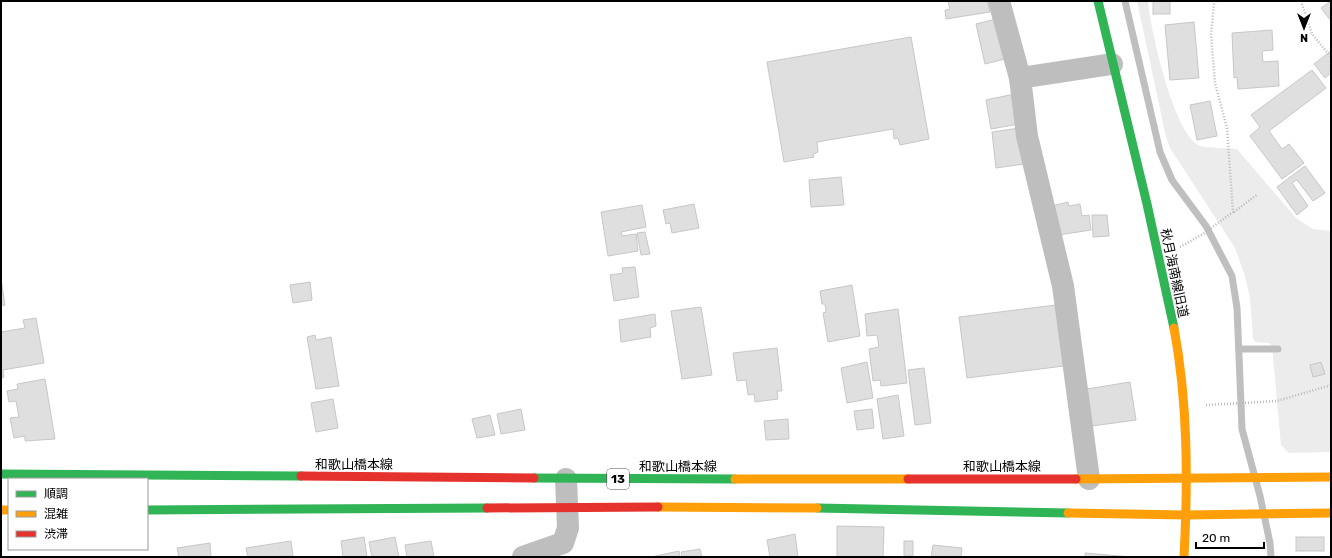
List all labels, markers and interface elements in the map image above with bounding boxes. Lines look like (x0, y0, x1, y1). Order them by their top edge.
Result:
north arrow (1284, 8, 1324, 48)
text: N (1300, 31, 1308, 44)
street label: 秋月海南線旧道 (1158, 227, 1191, 319)
street label: 和歌山橋本線 (315, 457, 393, 472)
street label: 和歌山橋本線 (639, 459, 717, 474)
street label: 和歌山橋本線 (963, 459, 1041, 474)
road number: 13 (607, 469, 629, 489)
legend (8, 478, 148, 550)
text: 順調 (44, 487, 68, 501)
text: 混雑 (44, 507, 68, 521)
scale bar (1196, 524, 1264, 550)
text: 渋滞 (44, 527, 68, 541)
text: 20 m (1202, 531, 1230, 545)

